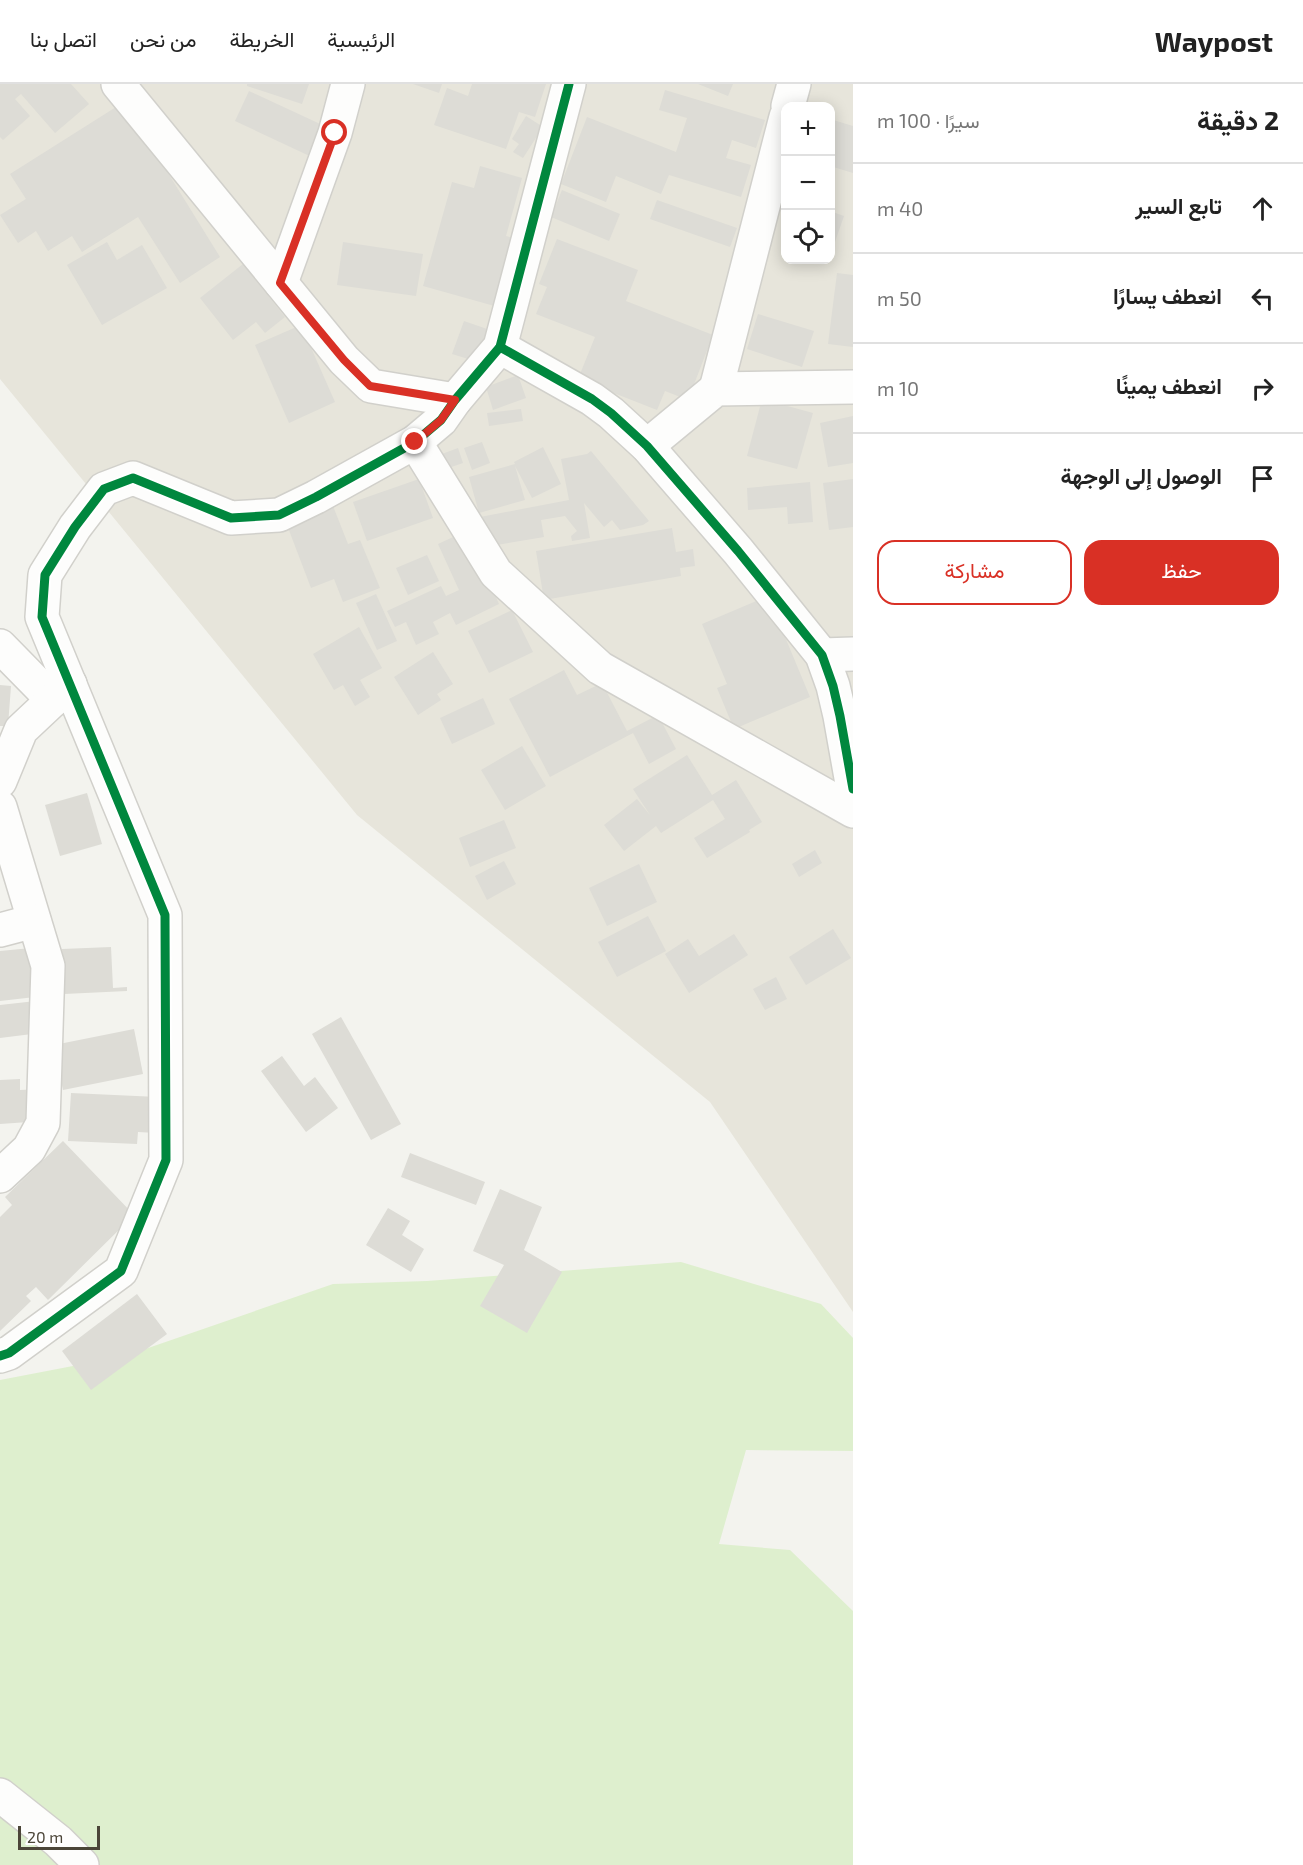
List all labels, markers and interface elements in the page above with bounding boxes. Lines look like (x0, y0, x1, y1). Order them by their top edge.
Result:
text: Waypost (1155, 24, 1273, 58)
text: اتصل بنا (30, 26, 97, 51)
text: من نحن (130, 26, 196, 51)
text: الخريطة (229, 26, 294, 51)
text: الرئيسية (327, 26, 395, 51)
map controls (781, 102, 835, 264)
button: + (781, 102, 835, 156)
text: 2 دقيقة (1197, 104, 1279, 135)
text: سيرًا · 100 m (877, 108, 979, 132)
route start (321, 119, 347, 145)
button: − (781, 156, 835, 210)
text: تابع السير (1135, 192, 1222, 218)
icon: ahead (1246, 192, 1279, 225)
text: 40 m (877, 196, 923, 220)
button: locate (781, 210, 835, 264)
text: انعطف يسارًا (1113, 282, 1222, 308)
icon: left (1246, 282, 1279, 315)
text: 50 m (877, 286, 922, 310)
text: انعطف يمينًا (1116, 372, 1222, 398)
icon: right (1246, 372, 1279, 405)
text: 10 m (877, 376, 919, 400)
route end (401, 428, 427, 454)
text: الوصول إلى الوجهة (1060, 462, 1222, 488)
icon: arrive (1246, 462, 1279, 495)
button: مشاركة (877, 540, 1072, 605)
button: حفظ (1084, 540, 1279, 605)
scale bar (18, 1823, 100, 1850)
text: 20 m (27, 1827, 63, 1846)

